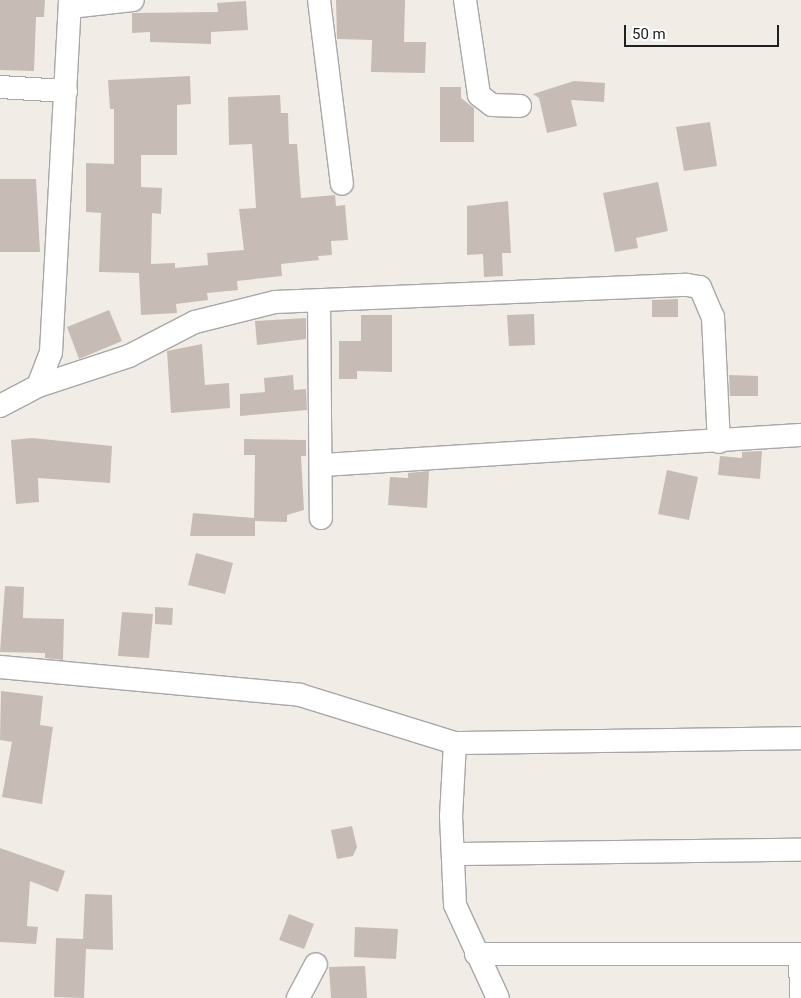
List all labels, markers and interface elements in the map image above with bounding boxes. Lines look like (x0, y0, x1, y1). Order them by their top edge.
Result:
scale bar (626, 15, 781, 47)
text: 50 m (632, 25, 666, 43)

